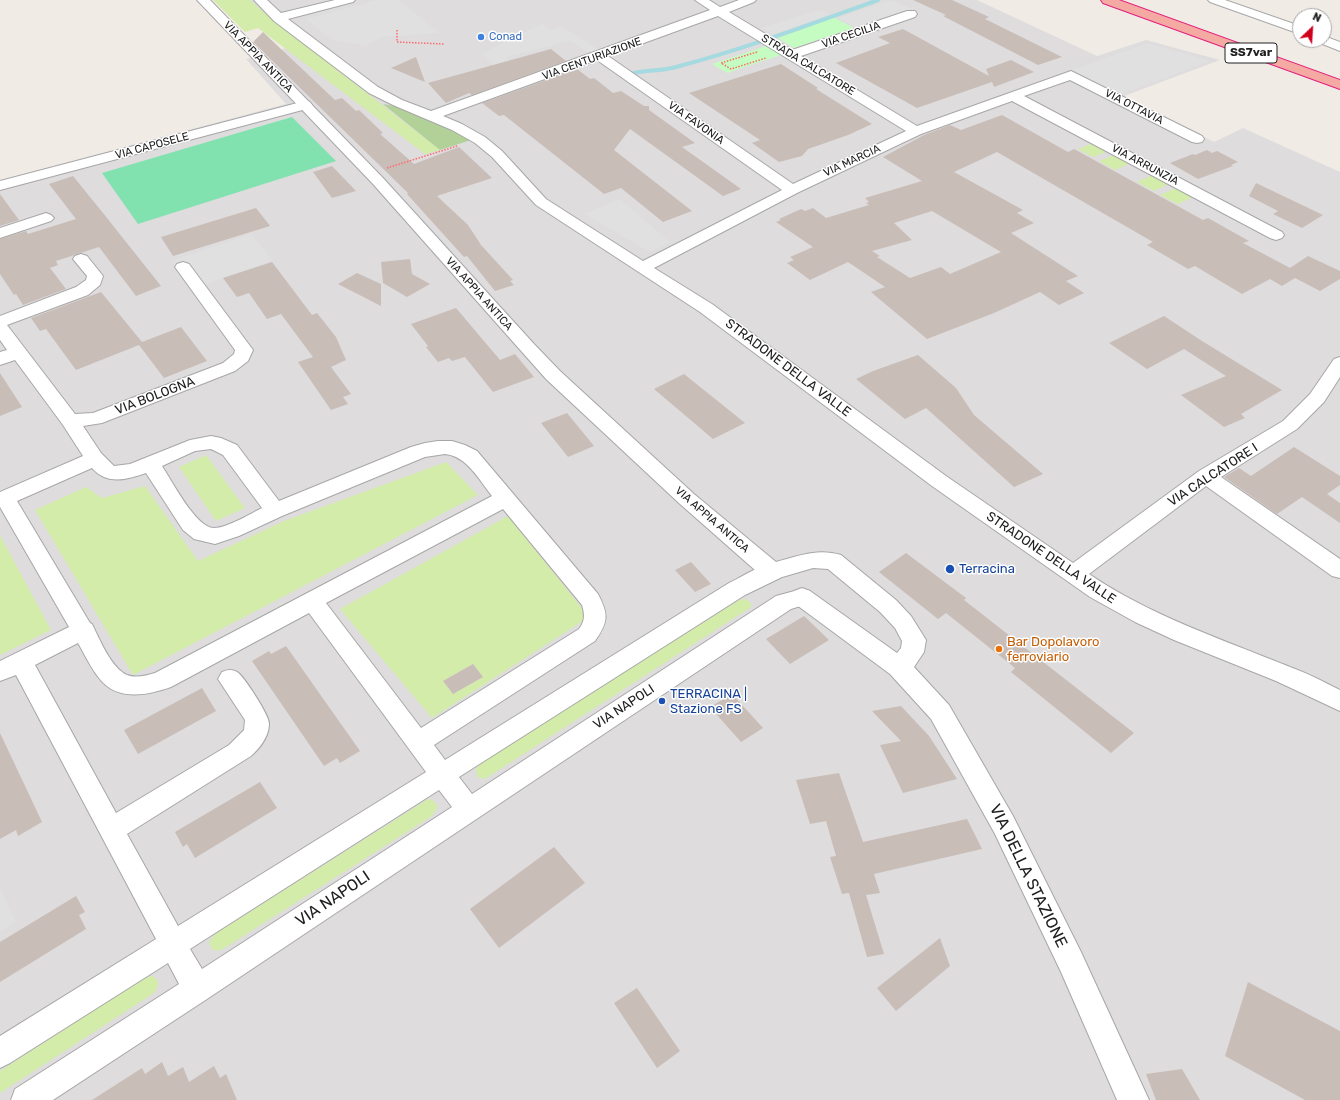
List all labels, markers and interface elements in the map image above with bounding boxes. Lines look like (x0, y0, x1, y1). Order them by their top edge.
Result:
north arrow (1292, 8, 1332, 48)
text: N (1311, 10, 1323, 25)
street label: VIA APPIA ANTICA (221, 19, 295, 95)
street label: VIA CECILIA (820, 19, 882, 51)
place label: Conad (489, 30, 522, 44)
marker: Conad (476, 32, 486, 42)
street label: STRADA CALCATORE (759, 32, 857, 98)
street label: VIA CENTURIAZIONE (540, 35, 644, 83)
road number: SS7var (1225, 43, 1277, 63)
street label: VIA OTTAVIA (1103, 87, 1165, 127)
street label: VIA FAVONIA (665, 99, 727, 147)
street label: VIA CAPOSELE (114, 130, 190, 162)
street label: VIA MARCIA (821, 142, 883, 180)
street label: VIA ARRUNZIA (1109, 142, 1181, 188)
street label: VIA APPIA ANTICA (443, 255, 515, 333)
street label: STRADONE DELLA VALLE (722, 316, 854, 420)
street label: VIA BOLOGNA (113, 374, 197, 418)
street label: VIA CALCATORE I (1165, 440, 1261, 510)
street label: VIA APPIA ANTICA (672, 484, 752, 556)
street label: STRADONE DELLA VALLE (983, 509, 1119, 607)
place label: Terracina (959, 561, 1015, 577)
marker: Terracina (944, 563, 956, 575)
place label: Bar Dopolavoro ferroviario (1007, 634, 1100, 665)
marker: Bar Dopolavoro ferroviario (994, 644, 1004, 654)
street label: VIA NAPOLI (591, 681, 657, 733)
place label: TERRACINA | Stazione FS (670, 686, 747, 717)
marker: TERRACINA | Stazione FS (657, 696, 667, 706)
street label: VIA DELLA STAZIONE (985, 801, 1071, 951)
street label: VIA NAPOLI (292, 867, 374, 931)

